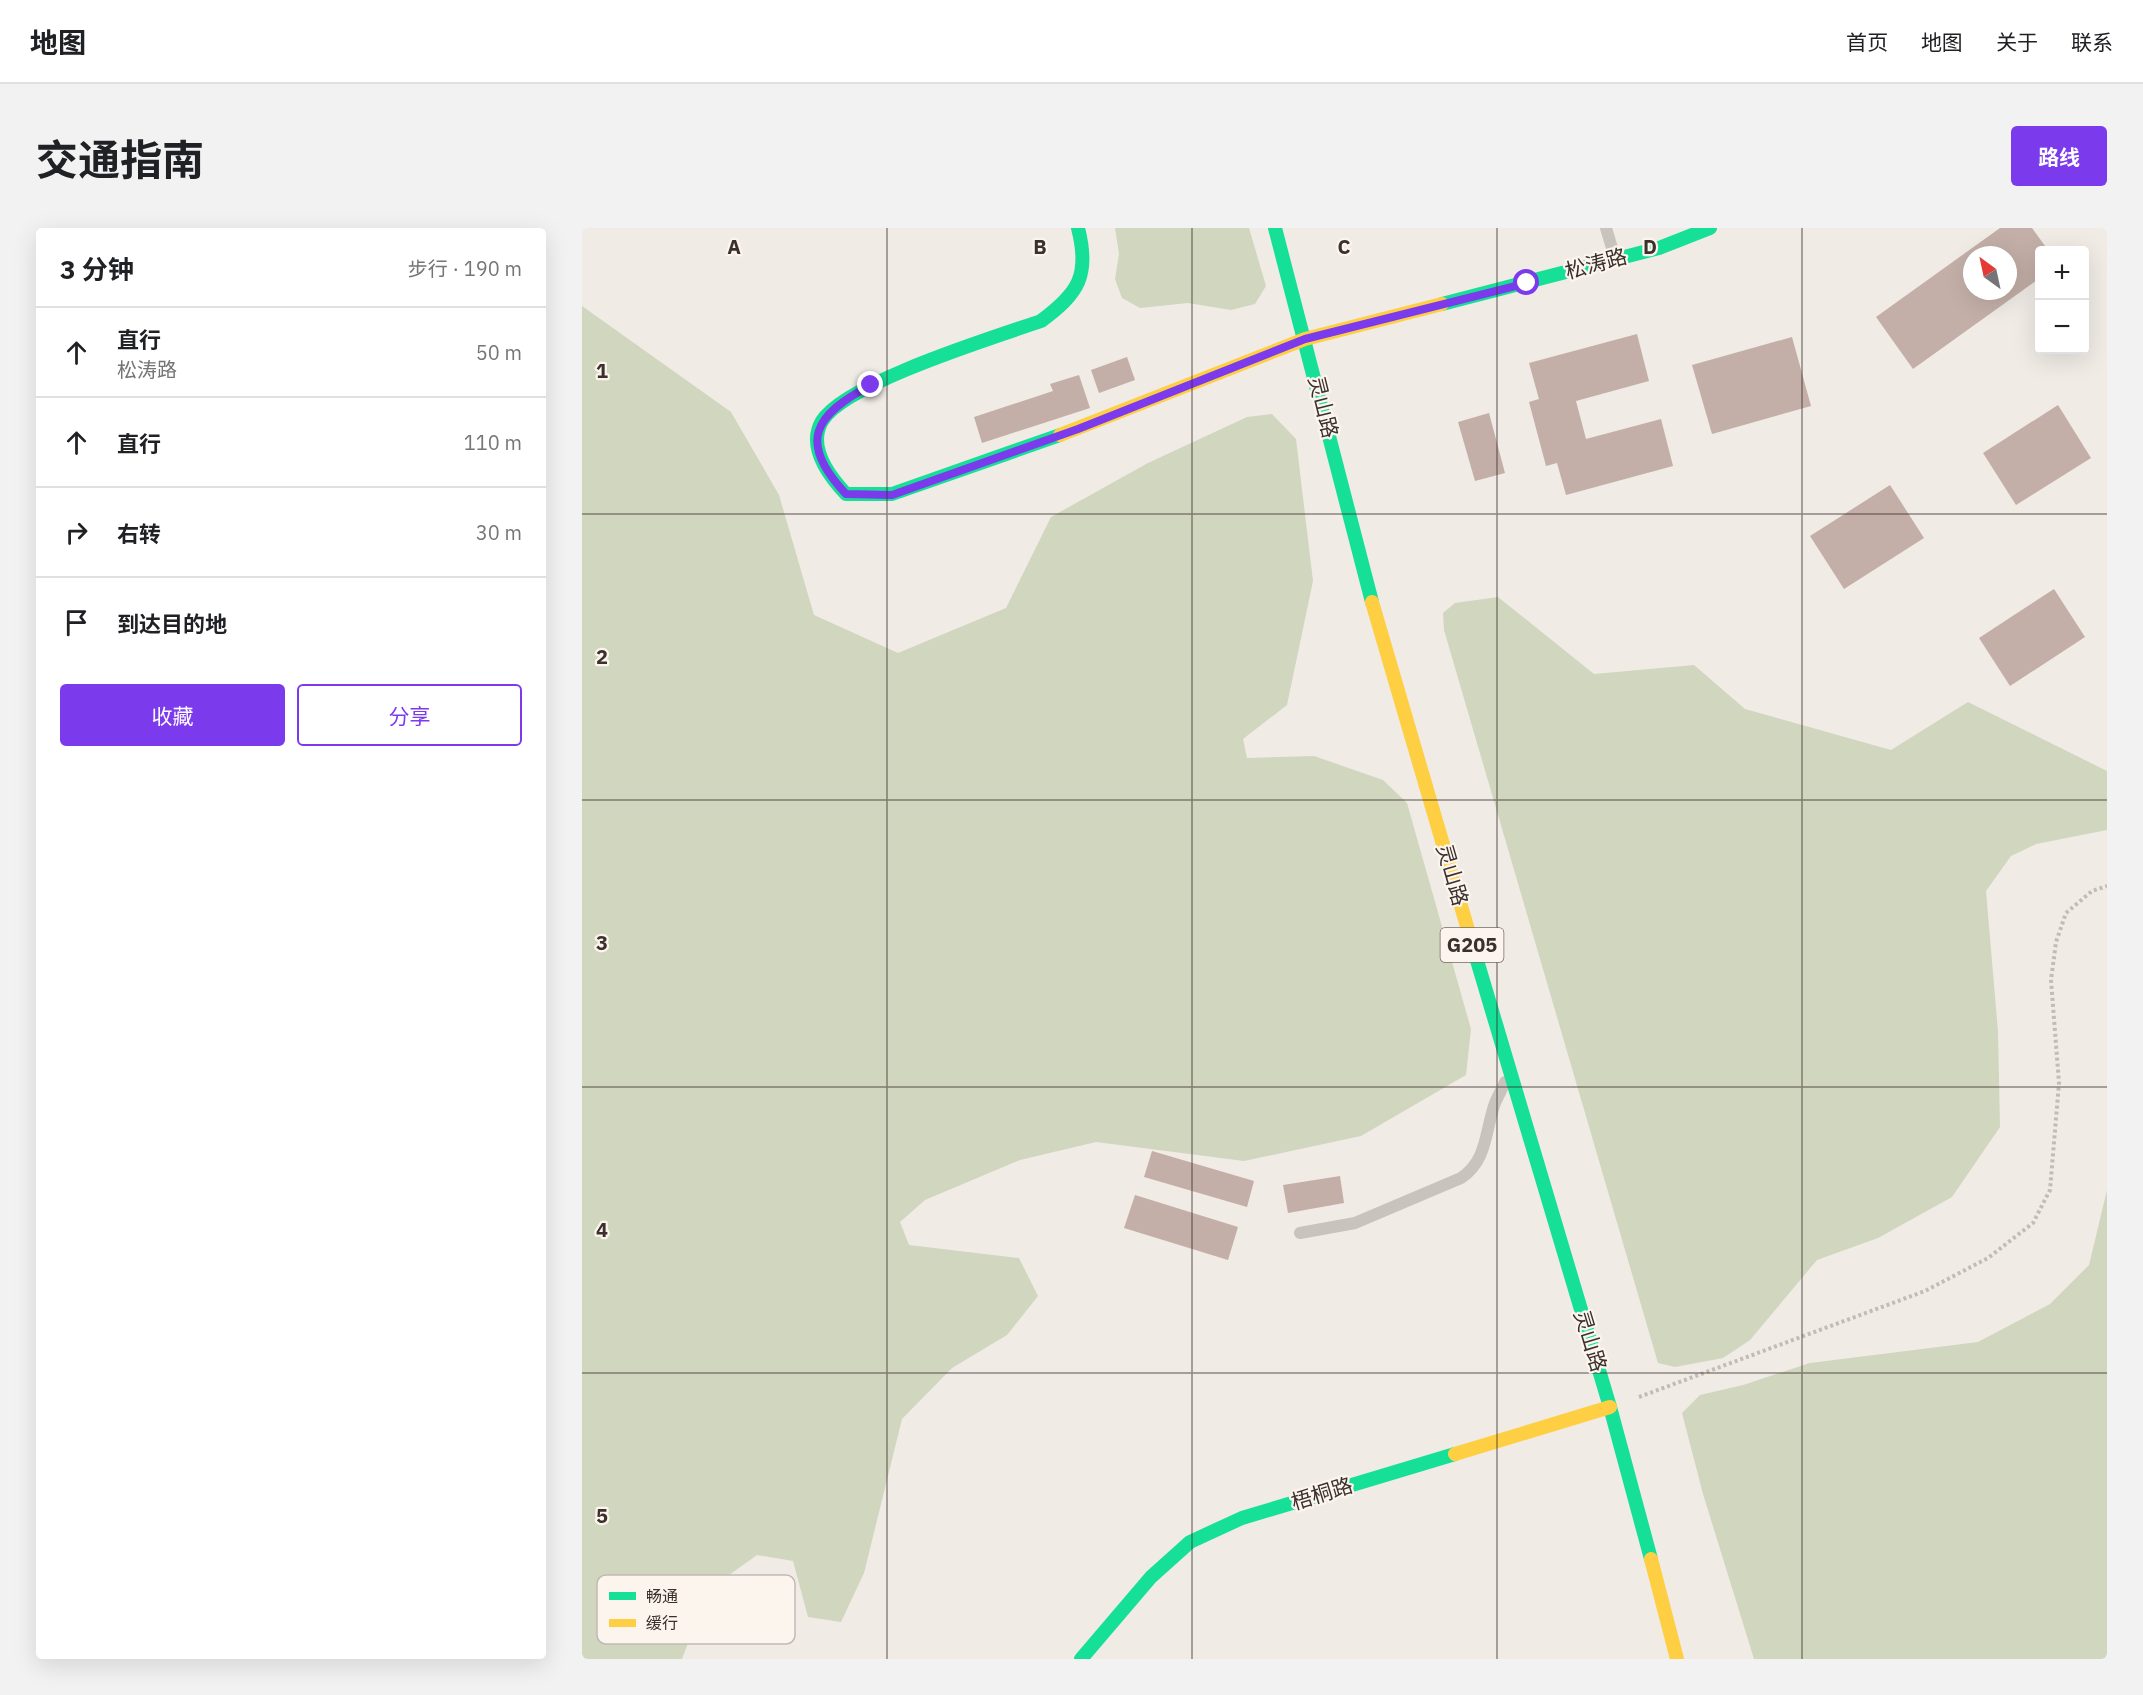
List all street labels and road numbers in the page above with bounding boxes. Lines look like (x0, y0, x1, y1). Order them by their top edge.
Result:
street label: 松涛路 (1562, 241, 1630, 285)
street label: 灵山路 (1303, 373, 1345, 441)
street label: 灵山路 (1431, 841, 1475, 909)
road number: G205 (1440, 928, 1504, 962)
street label: 灵山路 (1568, 1306, 1614, 1375)
street label: 梧桐路 (1287, 1470, 1356, 1516)

